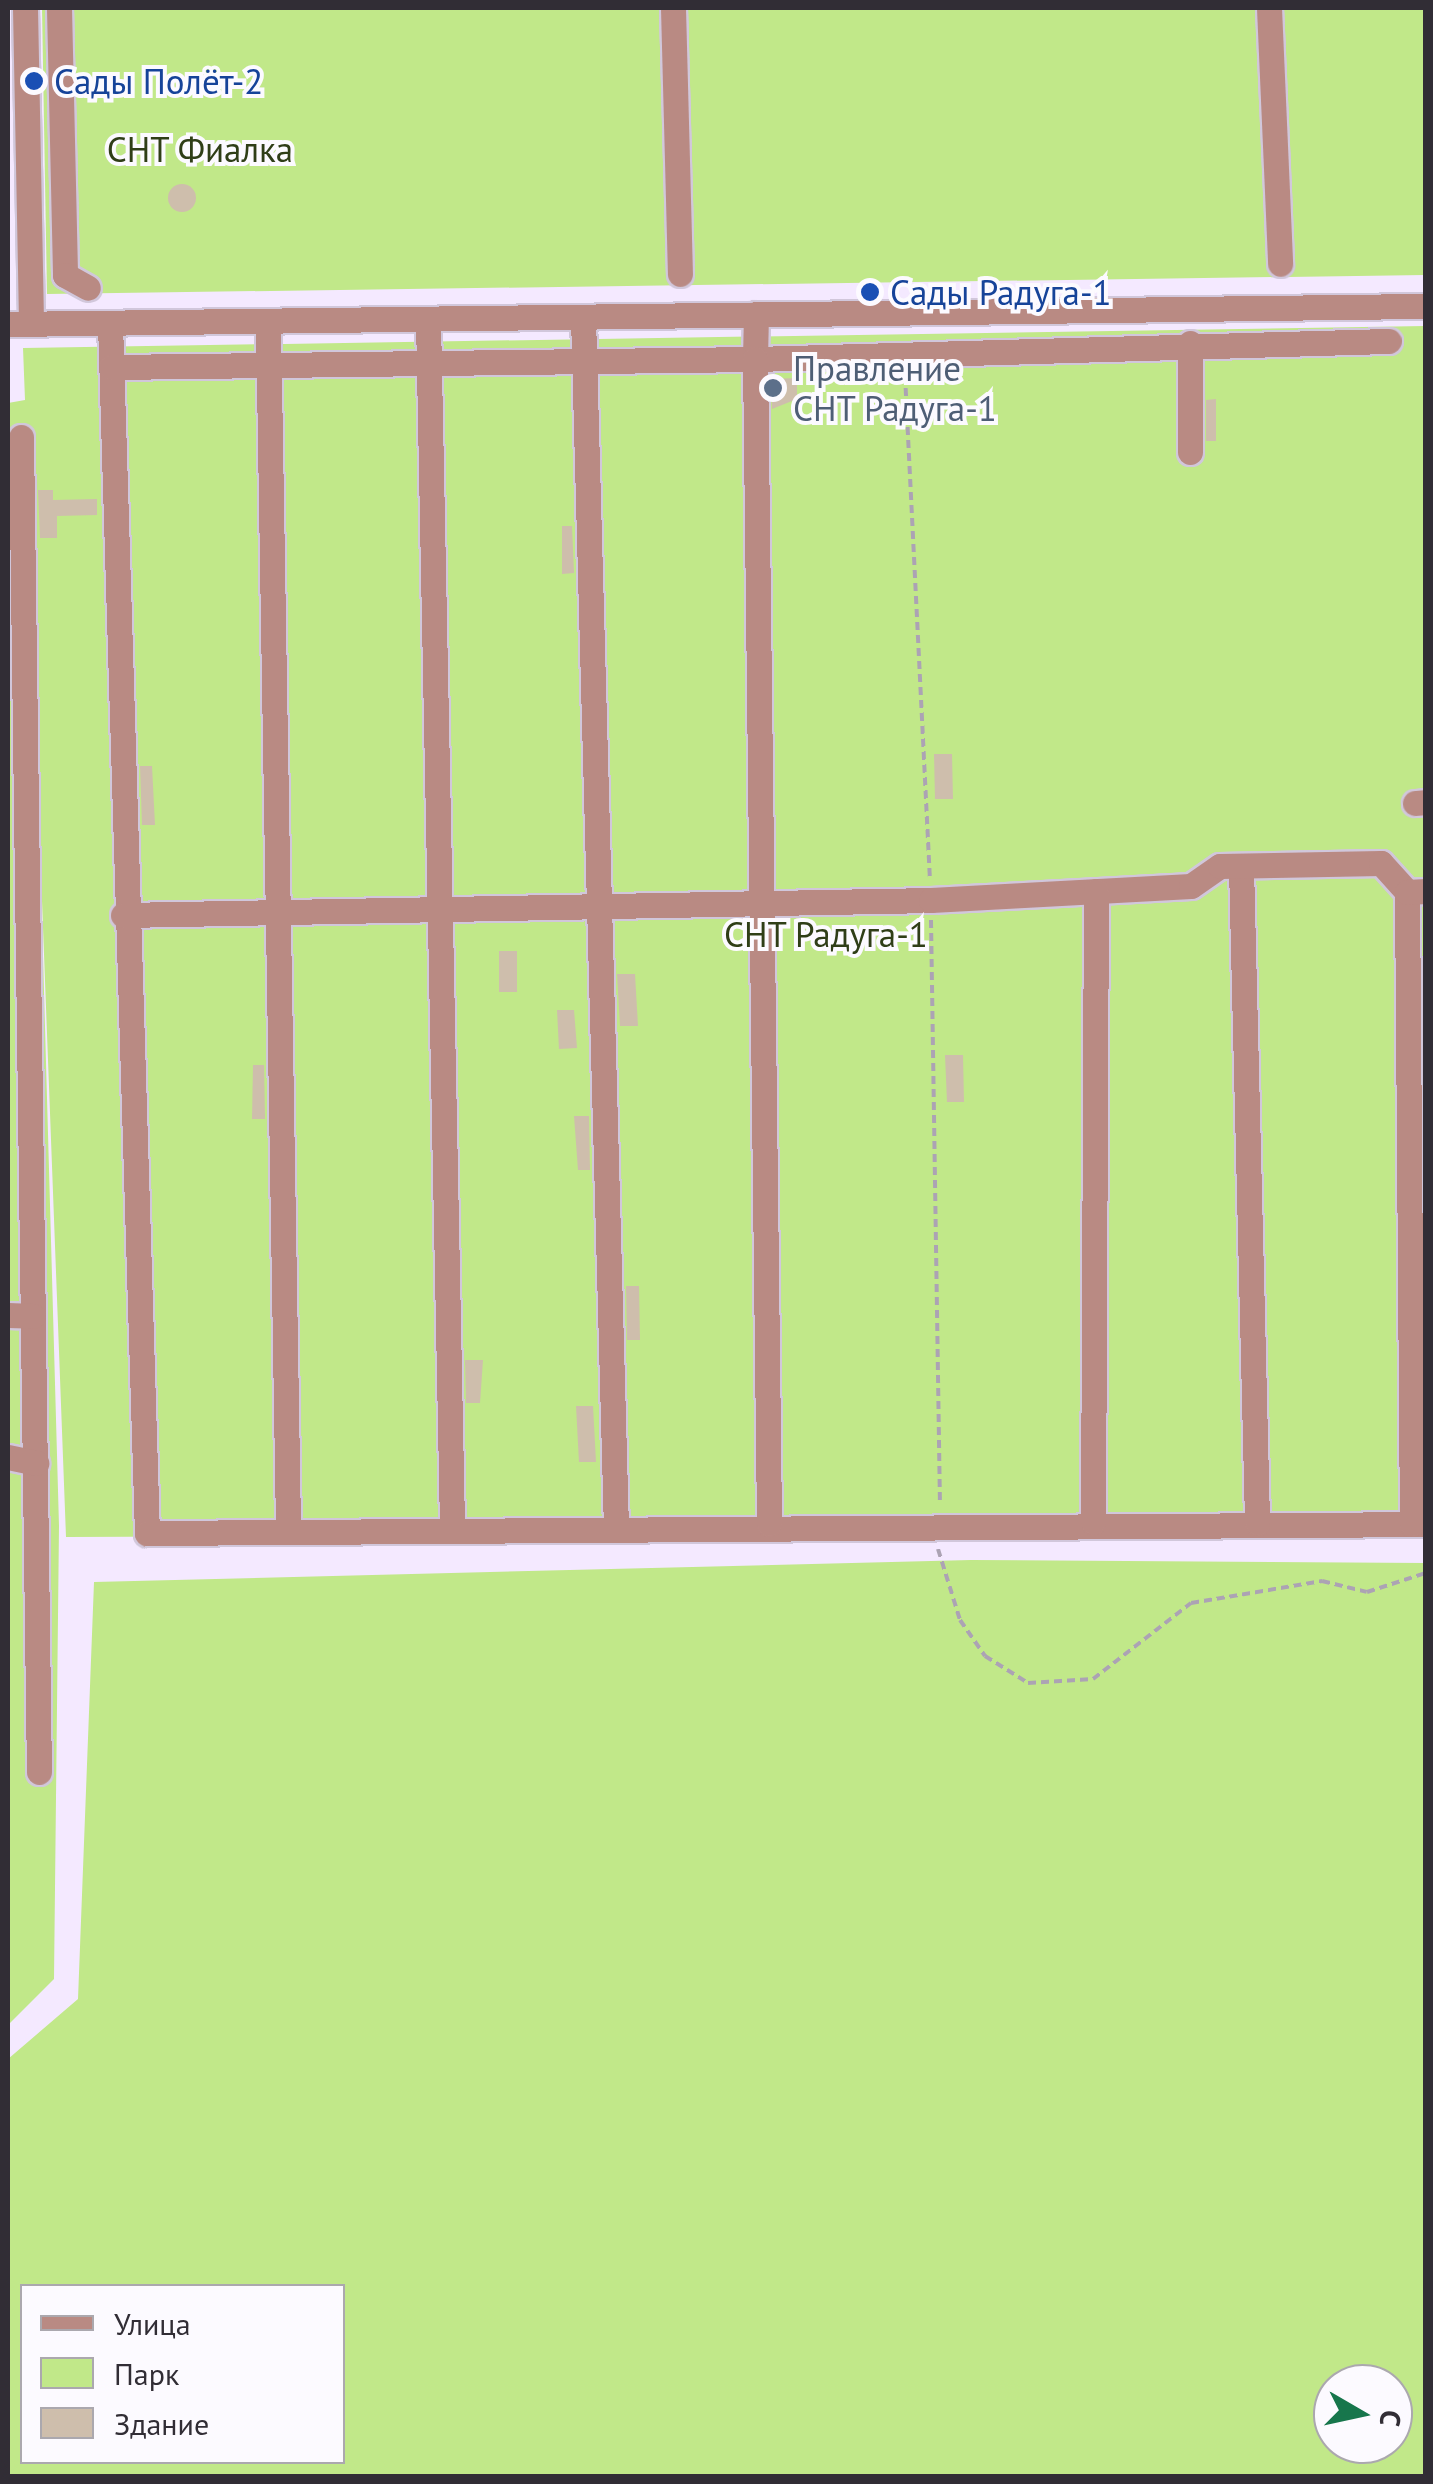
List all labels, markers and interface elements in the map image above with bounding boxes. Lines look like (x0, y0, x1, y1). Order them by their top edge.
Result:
place label: Сады Полёт-2 (54, 60, 263, 102)
marker: Сады Полёт-2 (23, 70, 45, 92)
park label: СНТ Фиалка (106, 128, 294, 170)
place label: Сады Радуга-1 (890, 271, 1112, 313)
marker: Сады Радуга-1 (859, 281, 881, 303)
place label: Правление СНТ Радуга-1 (793, 347, 998, 429)
marker: Правление СНТ Радуга-1 (762, 377, 784, 399)
park label: СНТ Радуга-1 (723, 913, 929, 955)
legend (20, 2284, 345, 2464)
text: Улица (114, 2304, 191, 2343)
text: Парк (114, 2354, 179, 2393)
north arrow (1313, 2364, 1413, 2464)
text: Здание (114, 2404, 209, 2443)
text: С (1372, 2408, 1411, 2429)

